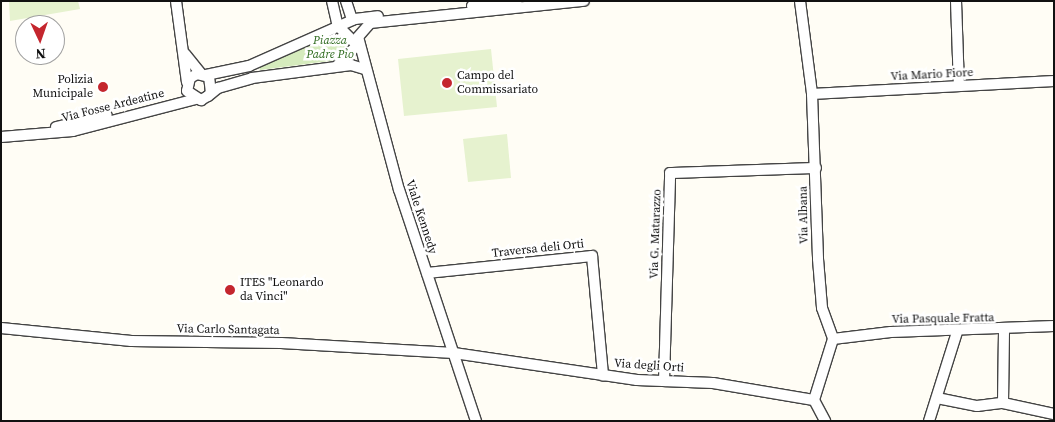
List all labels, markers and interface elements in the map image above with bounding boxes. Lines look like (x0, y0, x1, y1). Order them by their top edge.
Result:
north arrow (15, 15, 65, 65)
park label: Piazza Padre Pio (306, 34, 354, 62)
text: N (35, 44, 46, 64)
street label: Via Mario Fiore (890, 66, 974, 84)
place label: Campo del Commissariato (457, 69, 538, 97)
place label: Polizia Municipale (32, 73, 93, 101)
marker: Campo del Commissariato (441, 77, 453, 89)
marker: Polizia Municipale (97, 81, 109, 93)
street label: Via Fosse Ardeatine (60, 86, 166, 126)
street label: Viale Kennedy (402, 178, 440, 256)
street label: Via Albana (796, 186, 812, 244)
street label: Via G. Matarazzo (647, 189, 665, 279)
street label: Traversa deli Orti (491, 237, 585, 261)
place label: ITES "Leonardo da Vinci" (240, 276, 324, 304)
marker: ITES "Leonardo da Vinci" (224, 284, 236, 296)
street label: Via Pasquale Fratta (892, 311, 994, 327)
street label: Via Carlo Santagata (176, 322, 280, 338)
street label: Via degli Orti (613, 356, 685, 376)

